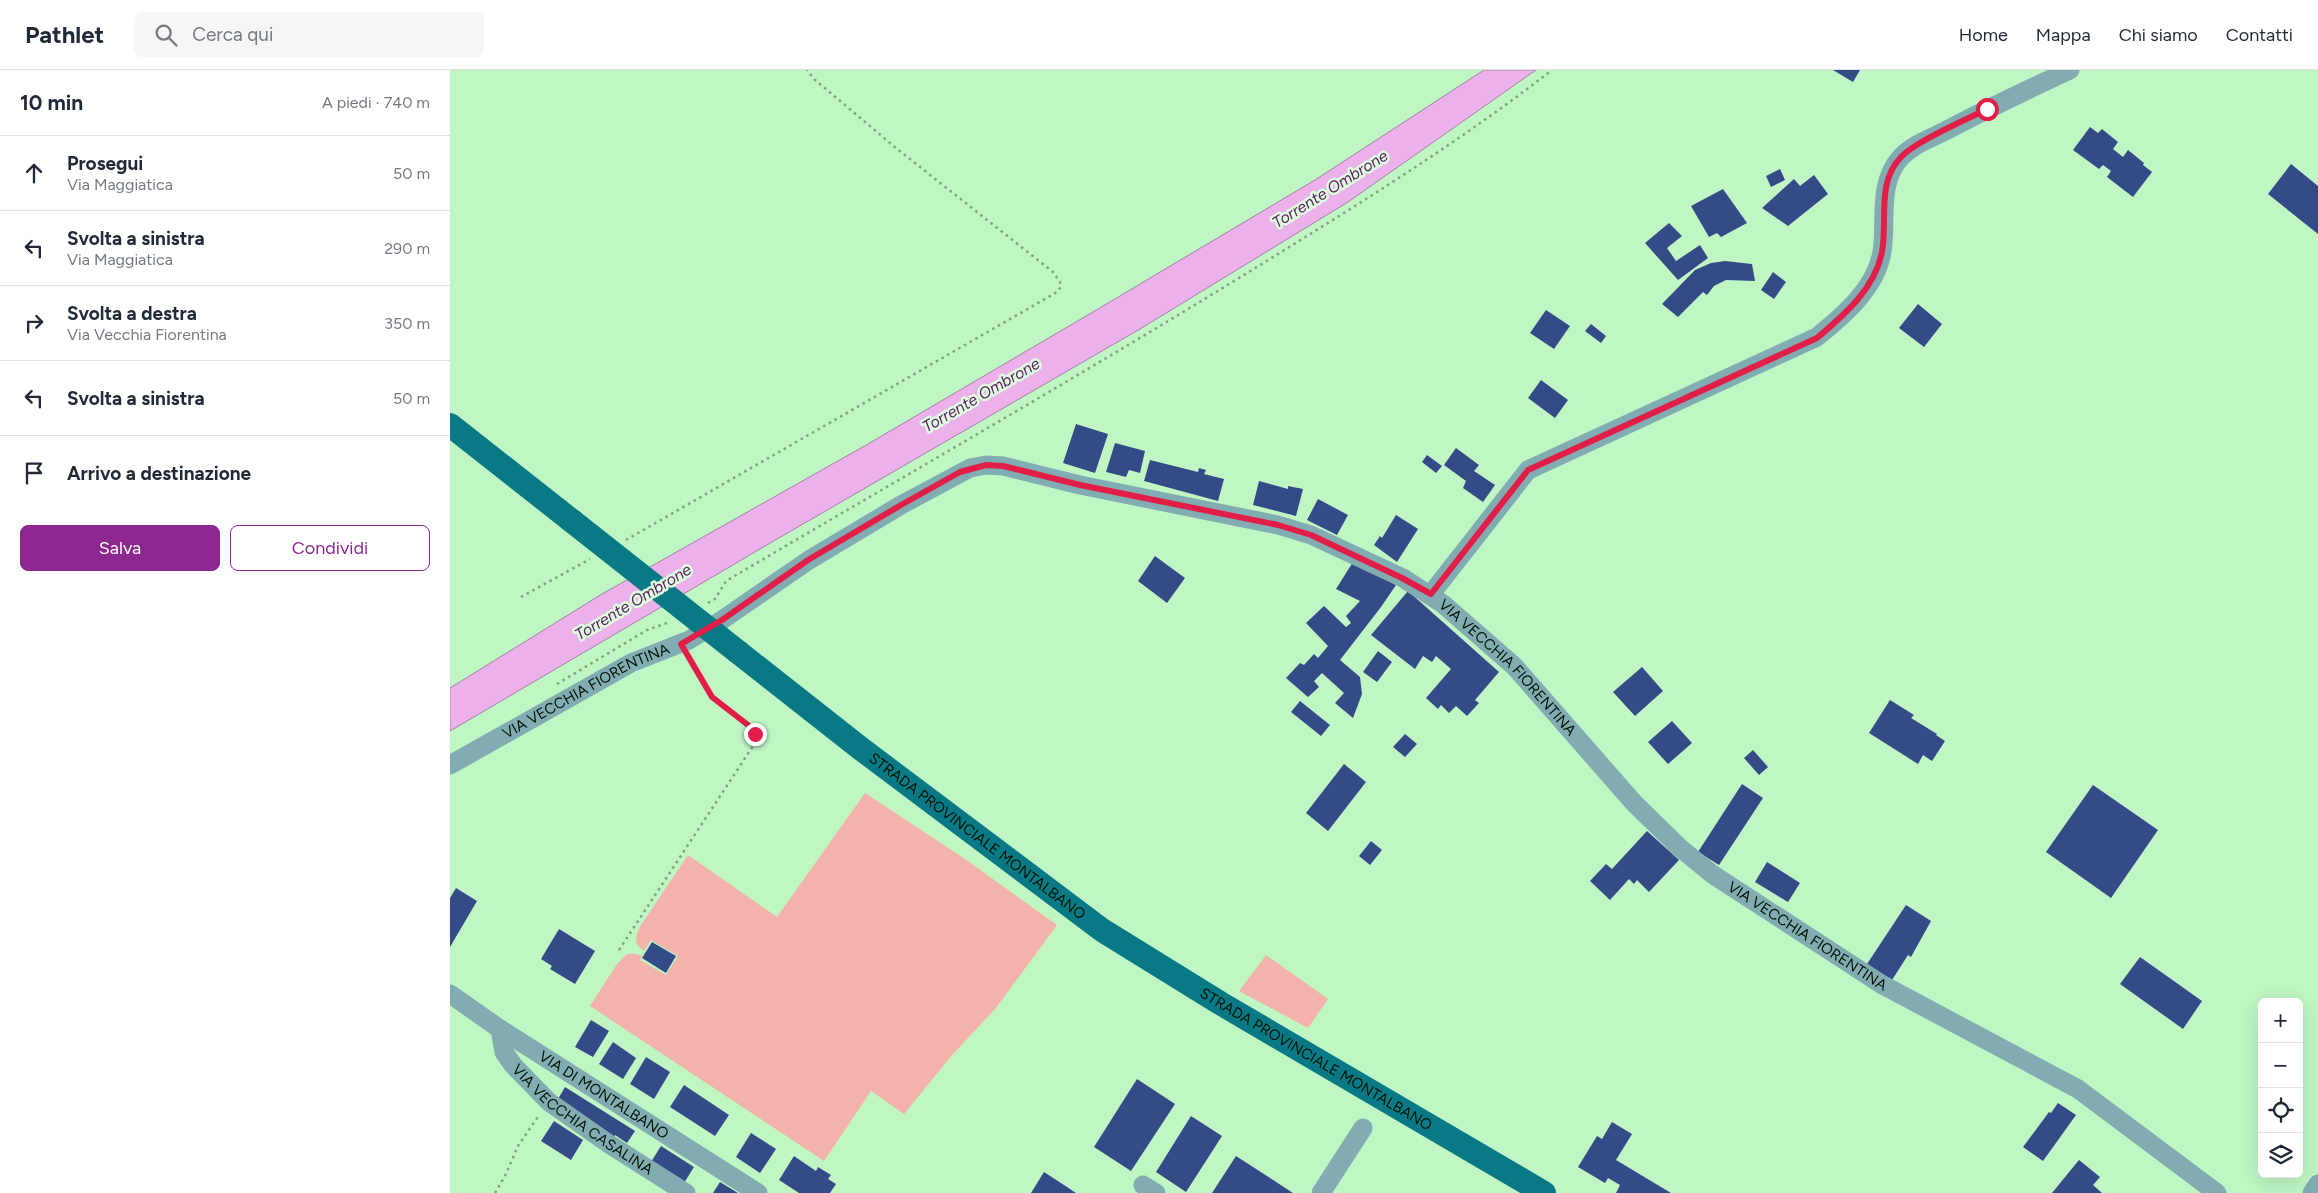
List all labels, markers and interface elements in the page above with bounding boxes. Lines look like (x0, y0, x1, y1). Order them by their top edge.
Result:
search box (134, 12, 484, 57)
text: Pathlet (25, 20, 104, 49)
icon: search (152, 21, 180, 49)
text: Cerca qui (192, 23, 273, 46)
text: Home (1959, 24, 2008, 46)
text: Mappa (2036, 24, 2091, 46)
text: Chi siamo (2119, 24, 2198, 46)
text: Contatti (2226, 24, 2293, 46)
text: 10 min (20, 90, 83, 115)
text: A piedi · 740 m (322, 93, 430, 112)
route start (1976, 98, 1999, 121)
water label: Torrente Ombrone (1269, 146, 1391, 232)
text: Prosegui (67, 152, 143, 175)
icon: ahead (20, 159, 48, 187)
text: 50 m (393, 164, 430, 183)
text: Via Maggiatica (67, 175, 173, 194)
text: Svolta a sinistra (67, 227, 205, 250)
icon: left (20, 234, 48, 262)
text: 290 m (384, 239, 430, 258)
text: Via Maggiatica (67, 250, 173, 269)
text: Svolta a destra (67, 302, 197, 325)
icon: right (20, 309, 48, 337)
text: 350 m (384, 314, 430, 333)
text: Via Vecchia Fiorentina (67, 325, 227, 344)
water label: Torrente Ombrone (919, 354, 1043, 436)
icon: left (20, 384, 48, 412)
text: Svolta a sinistra (67, 387, 205, 410)
text: 50 m (393, 389, 430, 408)
icon: arrive (20, 459, 48, 487)
text: Arrivo a destinazione (67, 462, 251, 485)
button: Salva (20, 525, 220, 571)
button: Condividi (230, 525, 430, 571)
water label: Torrente Ombrone (571, 560, 695, 644)
street label: VIA VECCHIA FIORENTINA (1435, 596, 1580, 739)
street label: VIA VECCHIA FIORENTINA (499, 640, 672, 743)
route end (744, 723, 767, 746)
street label: STRADA PROVINCIALE MONTALBANO (865, 749, 1089, 923)
street label: VIA VECCHIA FIORENTINA (1724, 878, 1890, 994)
street label: STRADA PROVINCIALE MONTALBANO (1197, 984, 1435, 1134)
map controls (2258, 998, 2303, 1178)
button: + (2258, 998, 2303, 1043)
button: − (2258, 1043, 2303, 1088)
street label: VIA DI MONTALBANO (536, 1047, 672, 1143)
street label: VIA VECCHIA CASALINA (508, 1061, 656, 1179)
button: locate (2258, 1088, 2303, 1133)
button: layers (2258, 1133, 2303, 1178)

